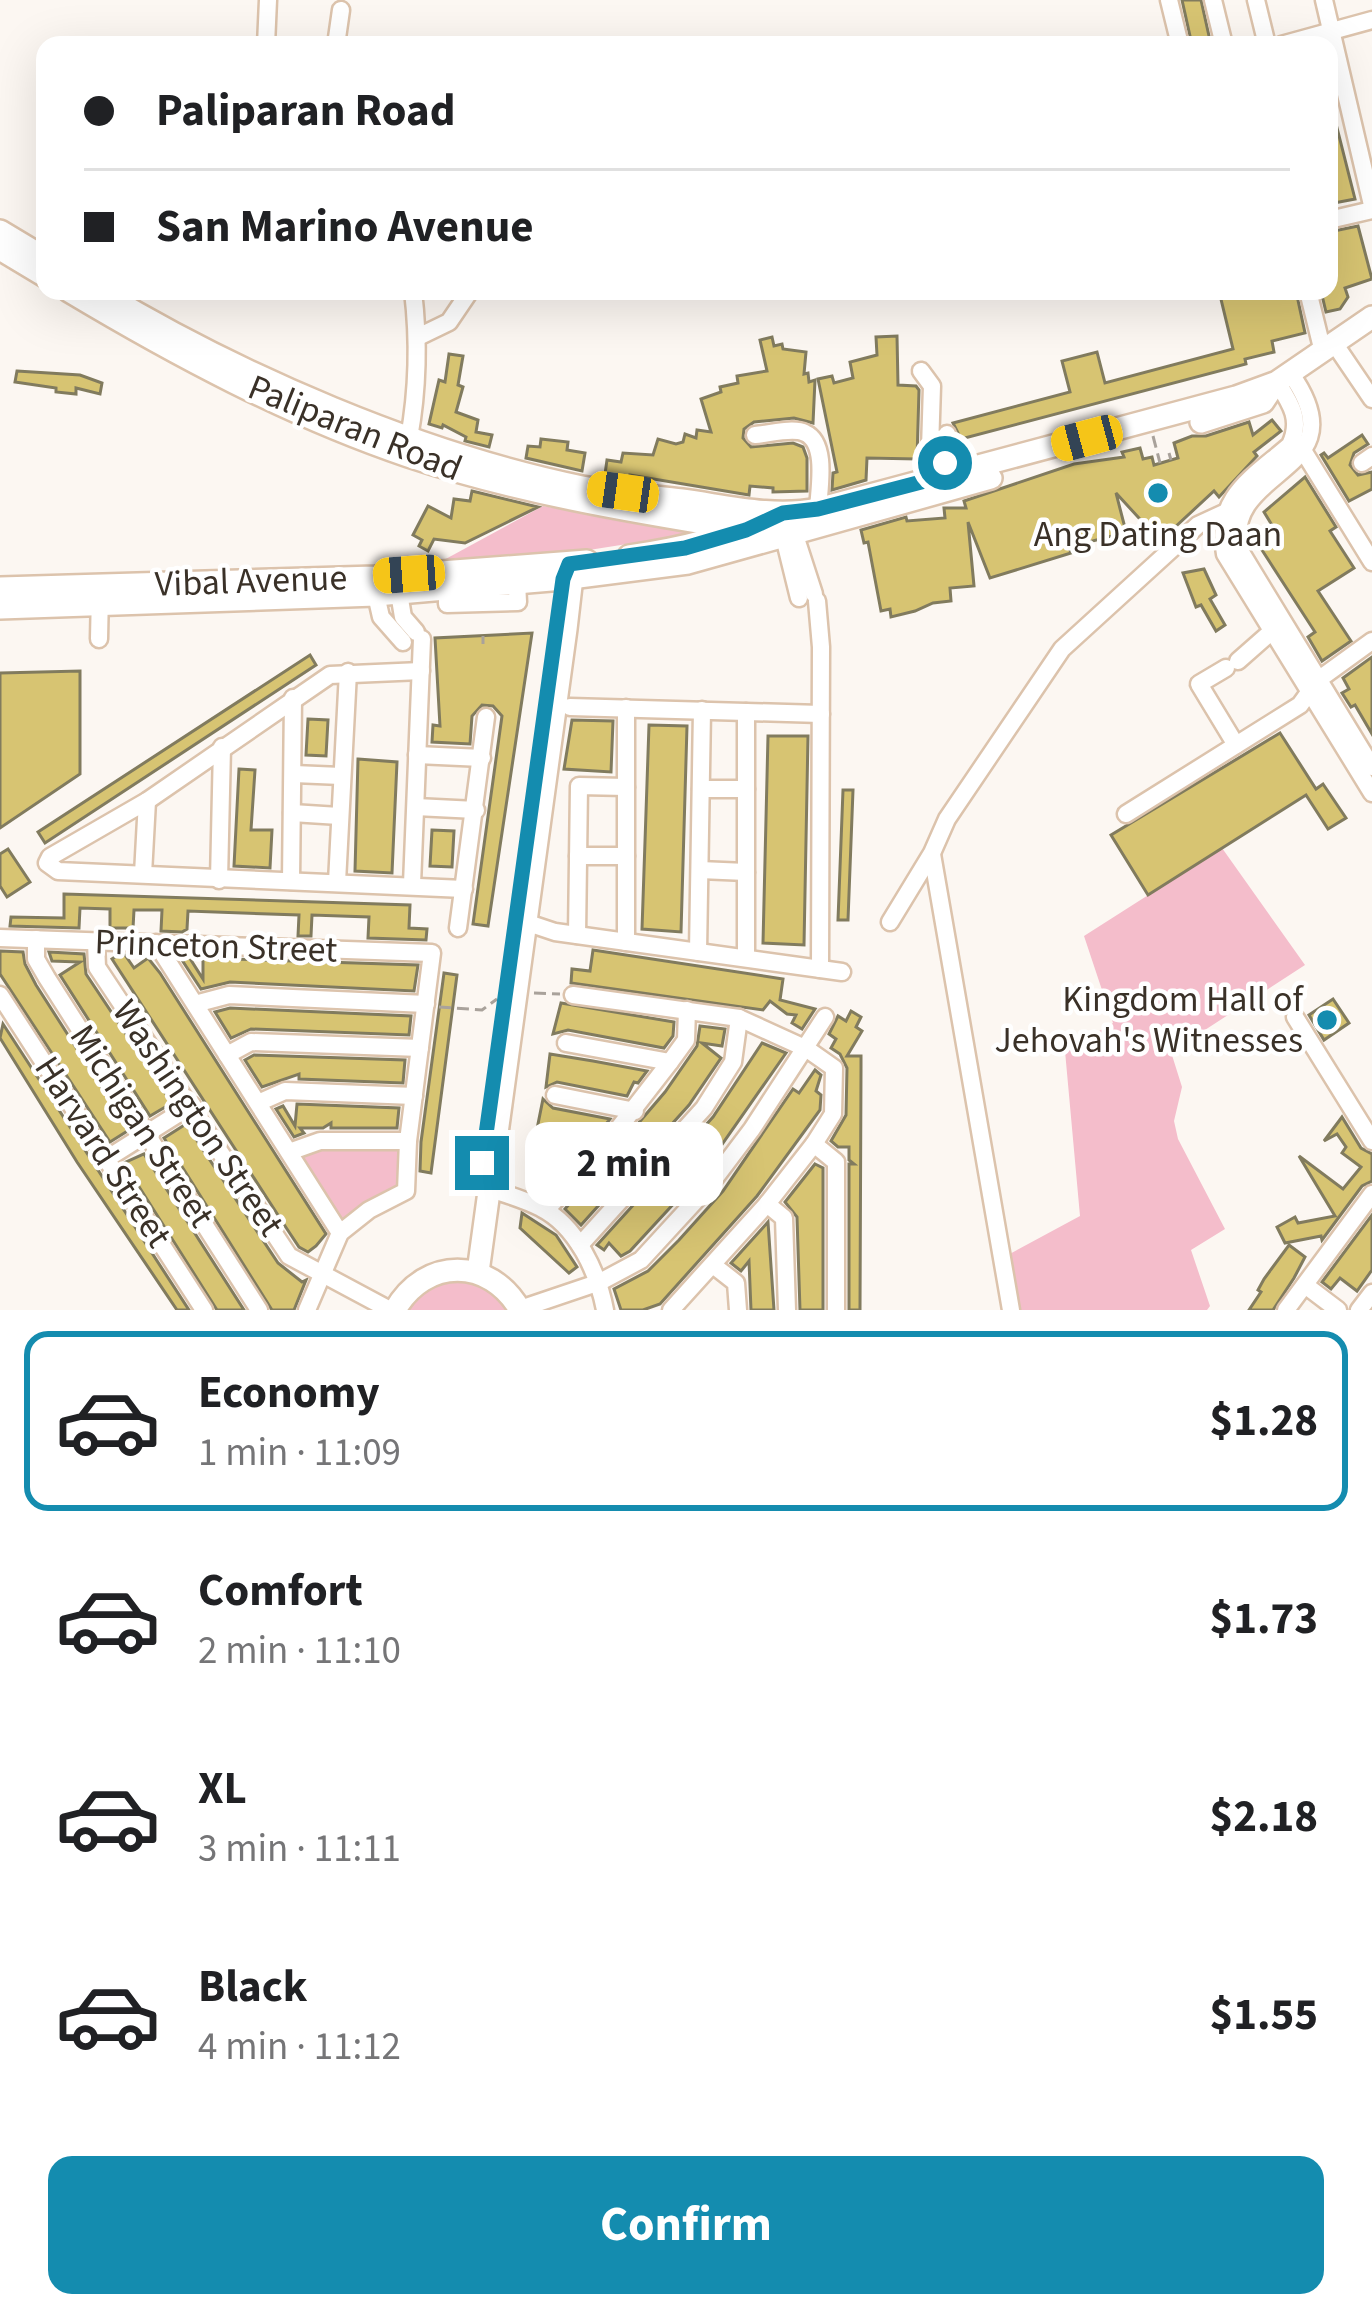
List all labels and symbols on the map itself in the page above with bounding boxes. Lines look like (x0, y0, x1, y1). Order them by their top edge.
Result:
street label: Paliparan Road (240, 362, 470, 494)
car (1048, 411, 1126, 465)
route start (918, 436, 972, 490)
car (585, 469, 661, 515)
marker: Ang Dating Daan (1145, 480, 1171, 506)
place label: Ang Dating Daan (1034, 509, 1282, 560)
street label: Vibal Avenue (154, 552, 348, 610)
car (372, 554, 446, 594)
street label: Princeton Street (94, 916, 338, 976)
place label: Kingdom Hall of Jehovah's Witnesses (995, 974, 1304, 1066)
street label: Washington Street (100, 990, 296, 1246)
marker: Kingdom Hall of Jehovah's Witnesses (1314, 1007, 1340, 1033)
street label: Michigan Street (57, 1015, 227, 1237)
street label: Harvard Street (22, 1046, 184, 1258)
callout: 2 min (524, 1121, 722, 1205)
route end (455, 1136, 509, 1190)

